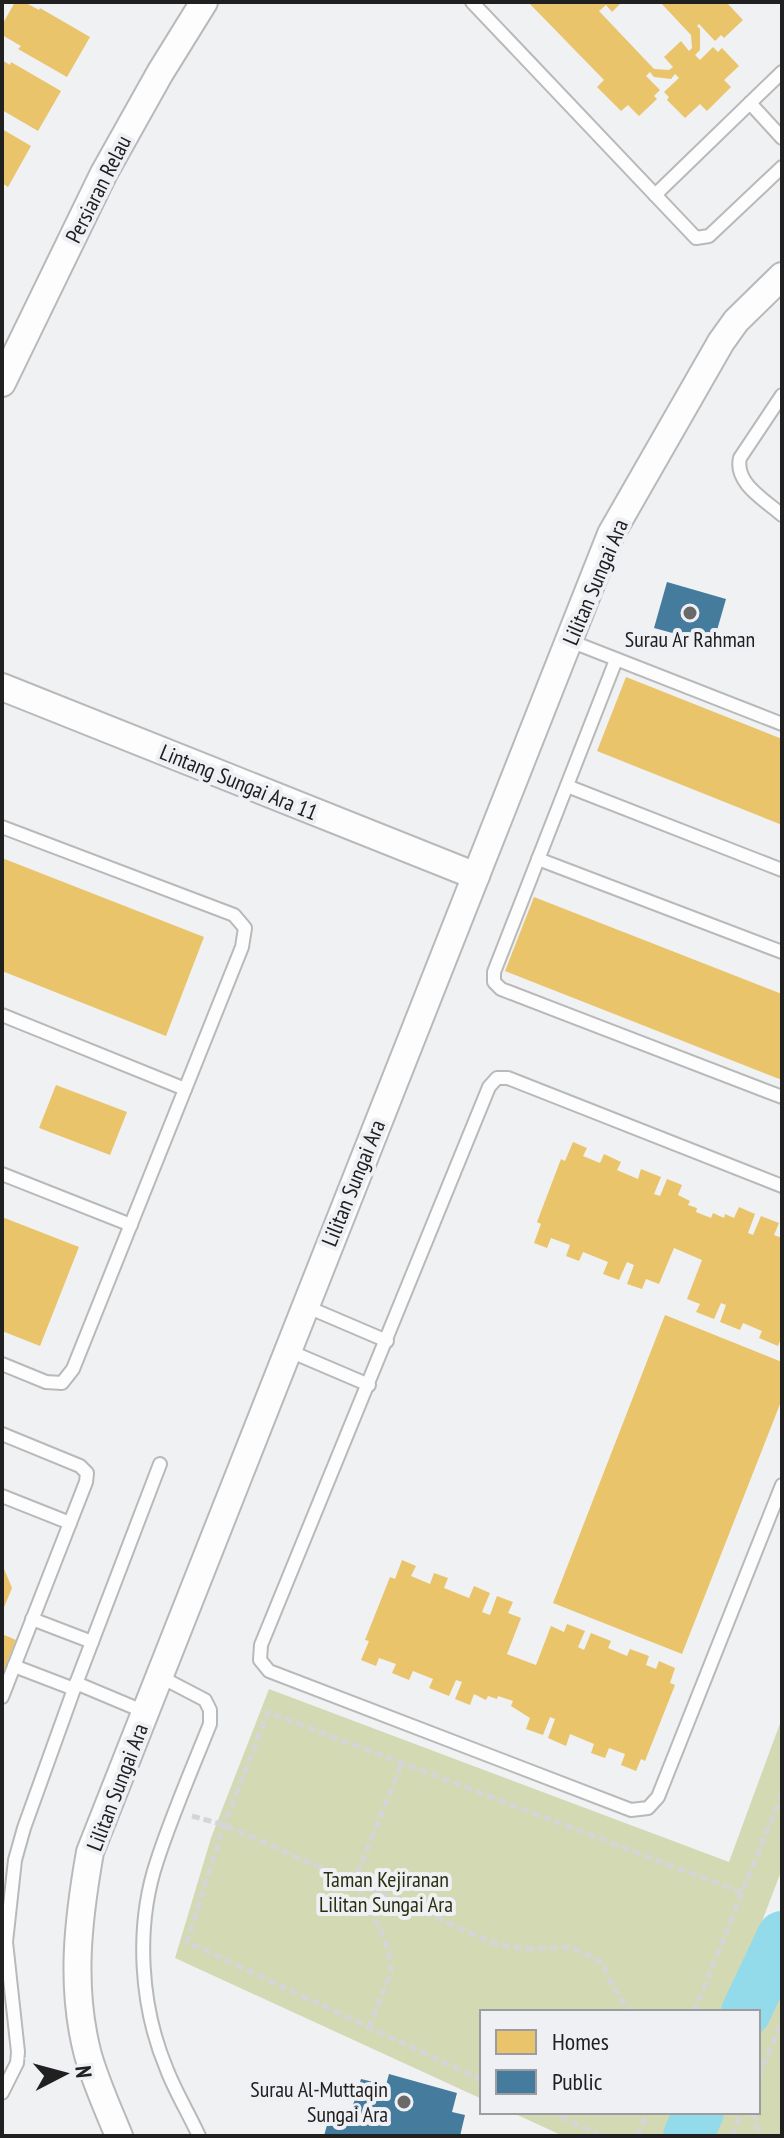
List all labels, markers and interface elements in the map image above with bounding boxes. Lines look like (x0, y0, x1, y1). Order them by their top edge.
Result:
street label: Persiaran Relau (59, 131, 137, 247)
street label: Lilitan Sungai Ara (556, 515, 634, 649)
marker: Surau Ar Rahman (681, 604, 699, 622)
place label: Surau Ar Rahman (625, 625, 755, 653)
street label: Lintang Sungai Ara 11 (156, 738, 322, 826)
street label: Lilitan Sungai Ara (315, 1116, 391, 1250)
street label: Lilitan Sungai Ara (80, 1719, 154, 1855)
park label: Taman Kejiranan Lilitan Sungai Ara (319, 1865, 453, 1918)
legend (480, 2010, 760, 2114)
text: Homes (552, 2026, 609, 2057)
north arrow (24, 2034, 104, 2114)
text: N (69, 2065, 98, 2079)
text: Public (552, 2066, 603, 2097)
place label: Surau Al-Muttaqin Sungai Ara (250, 2075, 388, 2128)
marker: Surau Al-Muttaqin Sungai Ara (395, 2093, 413, 2111)

